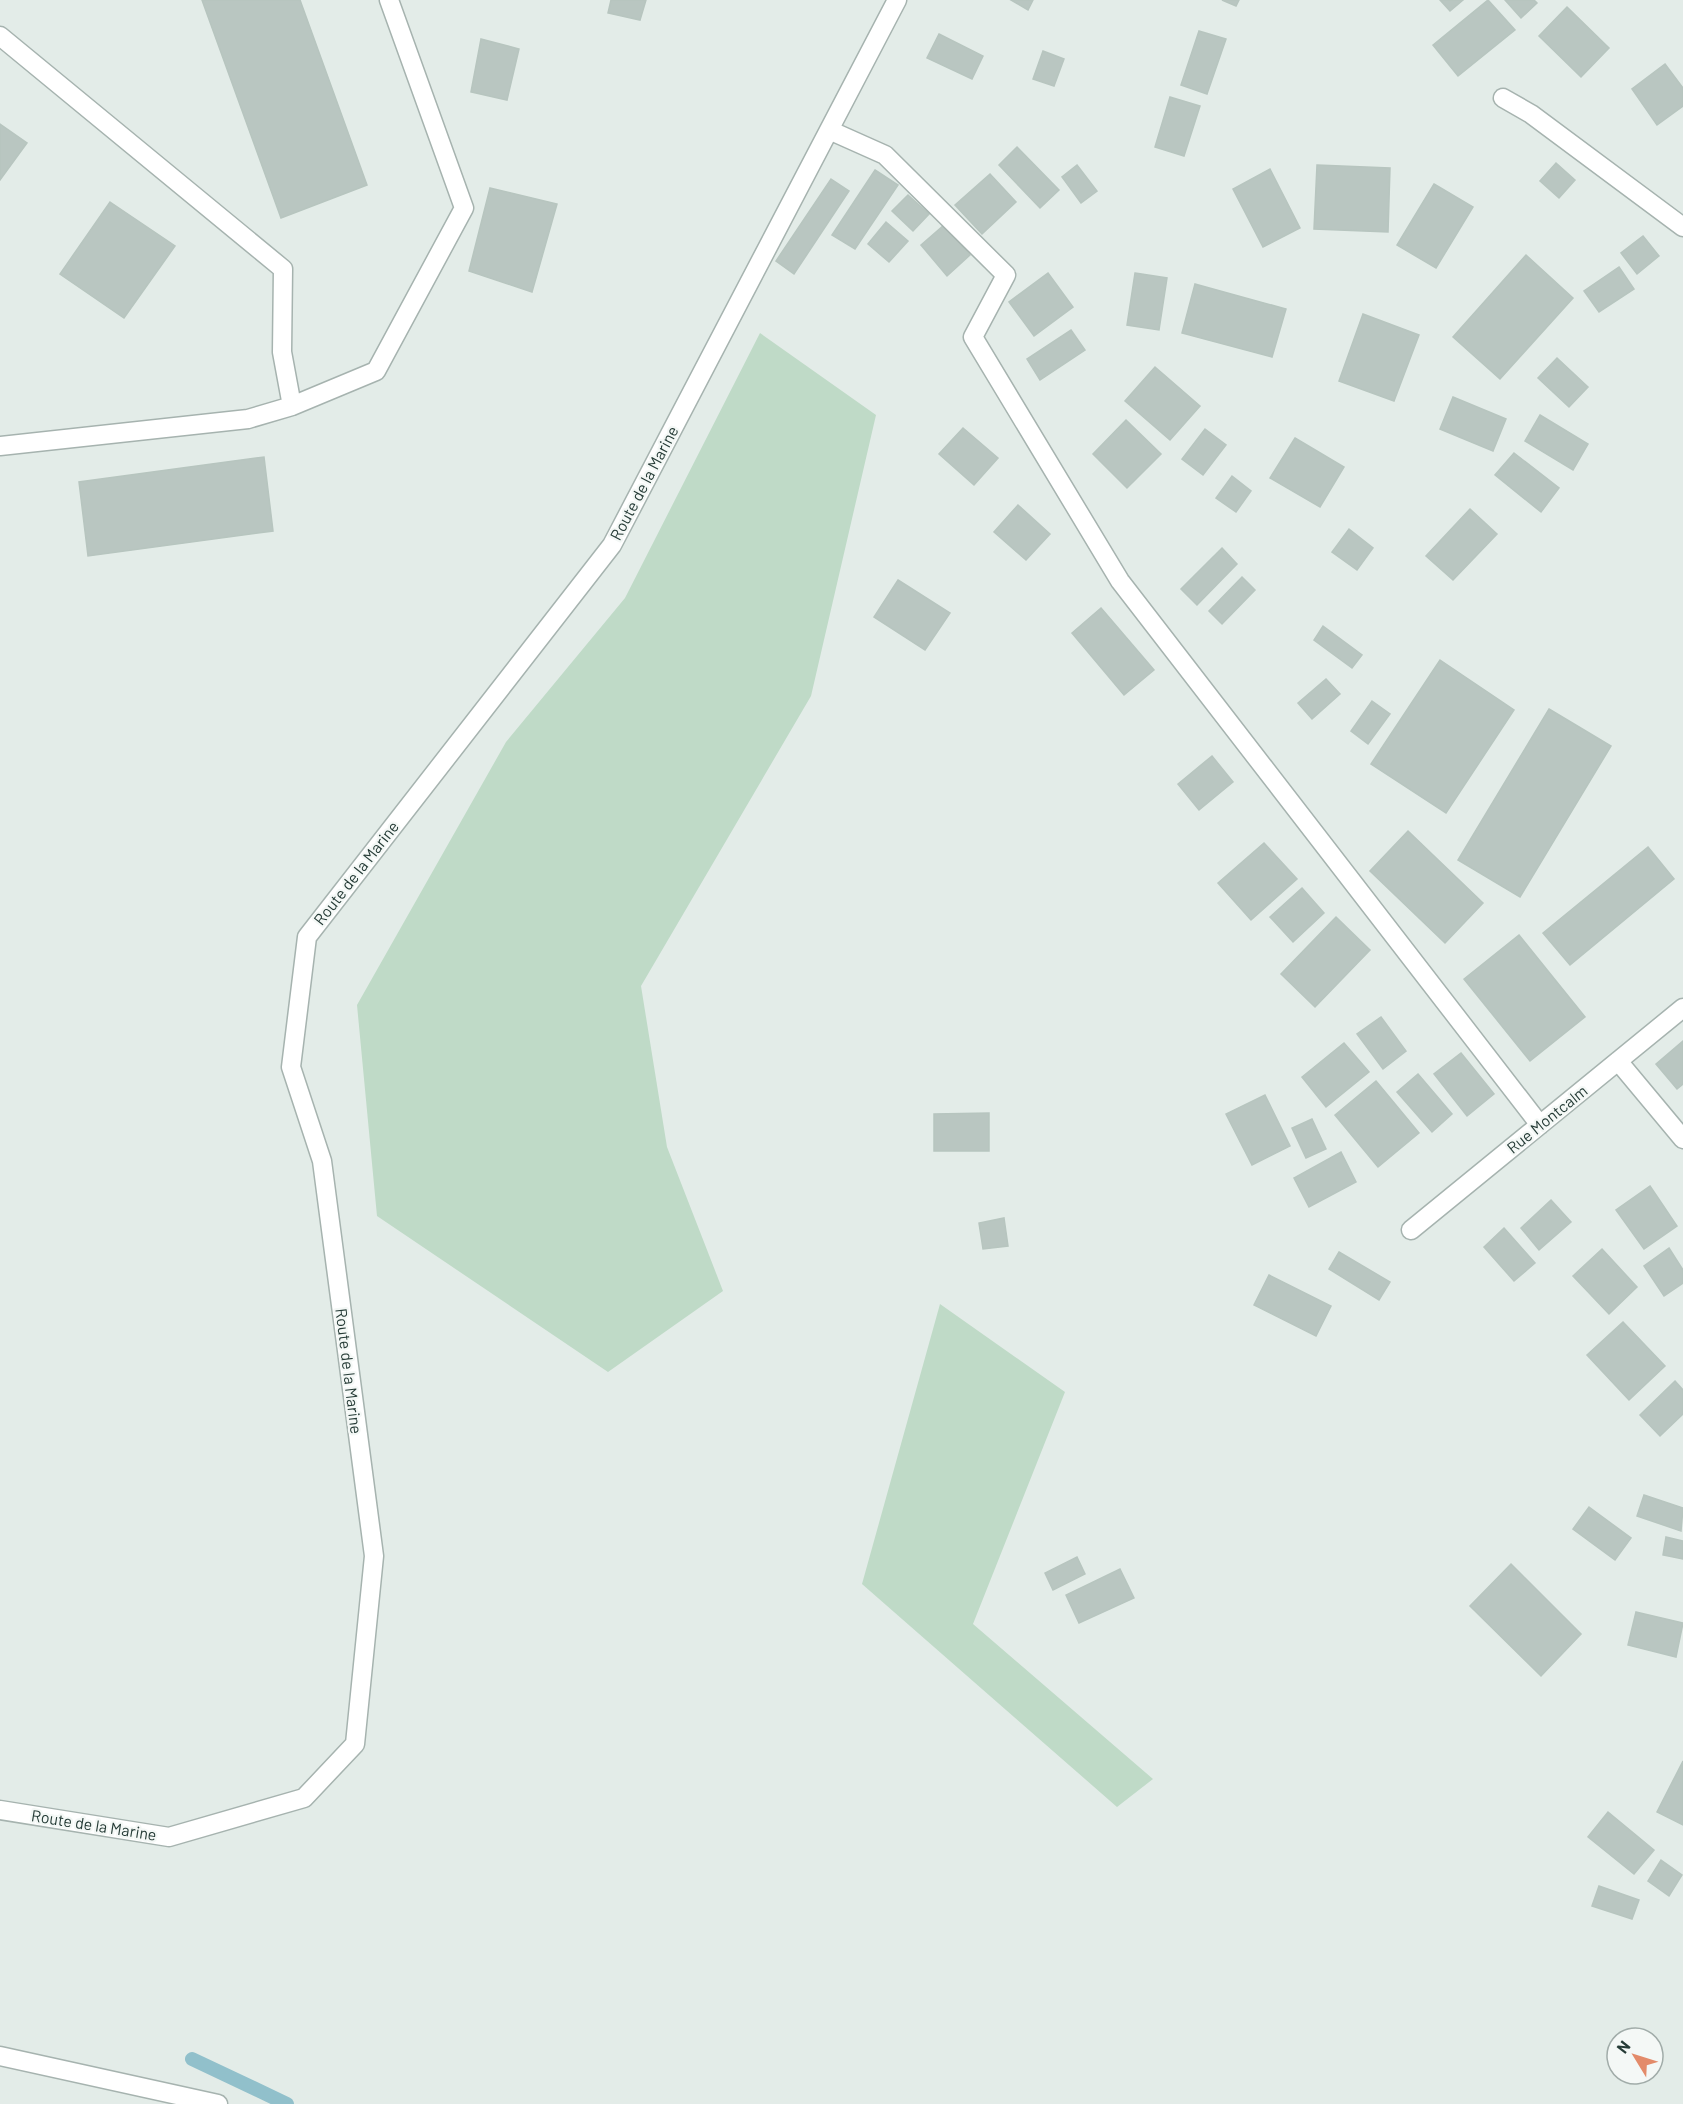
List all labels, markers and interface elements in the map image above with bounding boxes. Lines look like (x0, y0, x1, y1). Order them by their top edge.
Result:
street label: Route de la Marine (605, 422, 682, 543)
street label: Route de la Marine (309, 817, 402, 928)
street label: Rue Montcalm (1503, 1080, 1591, 1157)
street label: Route de la Marine (332, 1307, 367, 1435)
street label: Route de la Marine (30, 1805, 158, 1844)
north arrow (1605, 2026, 1665, 2086)
text: N (1612, 2036, 1634, 2056)

